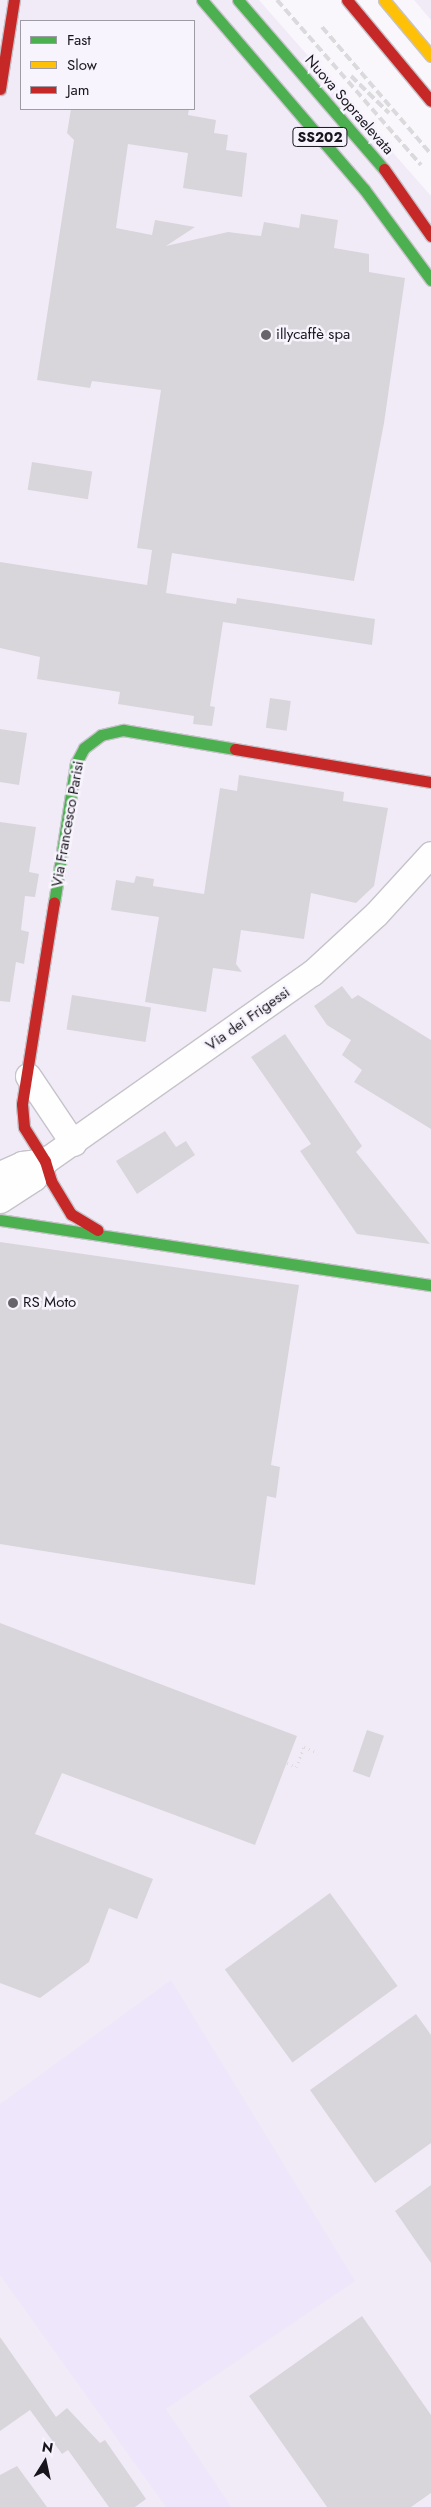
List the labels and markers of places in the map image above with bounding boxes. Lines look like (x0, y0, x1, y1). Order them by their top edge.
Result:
place label: illycaffè spa (276, 326, 350, 344)
marker: illycaffè spa (260, 329, 272, 341)
place label: RS Moto (23, 1294, 76, 1312)
marker: RS Moto (7, 1297, 19, 1309)

